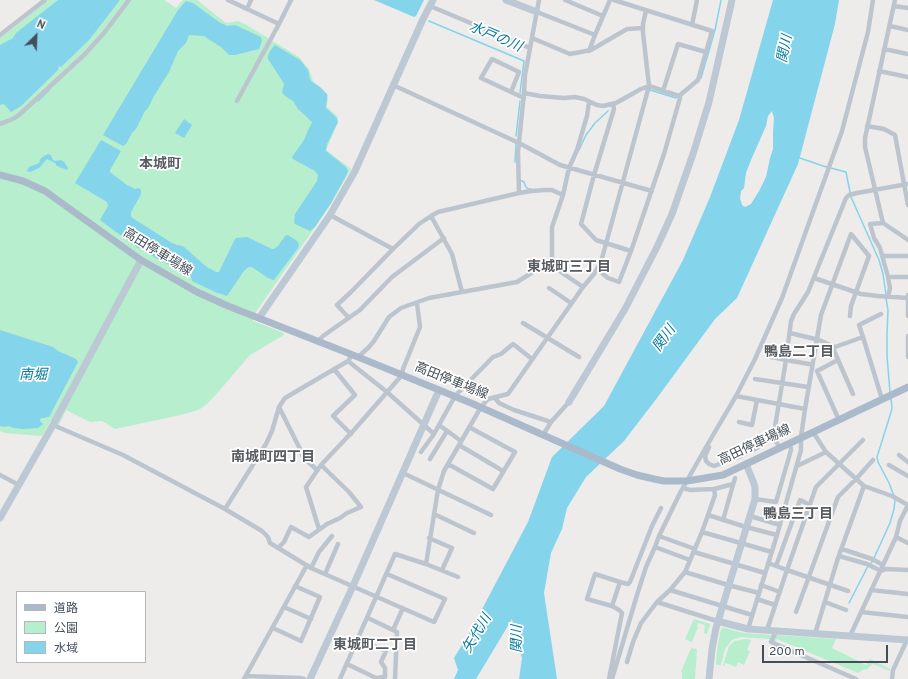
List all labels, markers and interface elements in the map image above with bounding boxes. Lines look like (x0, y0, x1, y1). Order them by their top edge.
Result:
north arrow (16, 16, 56, 56)
text: N (34, 17, 47, 33)
water label: 水戸の川 (466, 19, 524, 57)
water label: 関川 (775, 34, 797, 64)
district label: 本城町 (139, 157, 181, 173)
street label: 高田停車場線 (120, 226, 194, 280)
district label: 東城町三丁目 (527, 260, 611, 276)
water label: 関川 (650, 323, 680, 355)
district label: 鴨島二丁目 (764, 345, 834, 361)
street label: 高田停車場線 (412, 360, 490, 404)
water label: 南堀 (19, 368, 47, 384)
street label: 高田停車場線 (716, 422, 794, 470)
district label: 南城町四丁目 (231, 450, 315, 466)
district label: 鴨島三丁目 (763, 507, 833, 523)
legend (16, 591, 146, 663)
text: 道路 (54, 601, 78, 617)
water label: 矢代川 (460, 612, 496, 656)
text: 公園 (54, 621, 78, 637)
water label: 関川 (510, 625, 526, 653)
scale bar (764, 637, 890, 663)
district label: 東城町二丁目 (333, 638, 417, 654)
text: 水域 (54, 641, 78, 657)
text: 200 m (769, 644, 805, 660)

